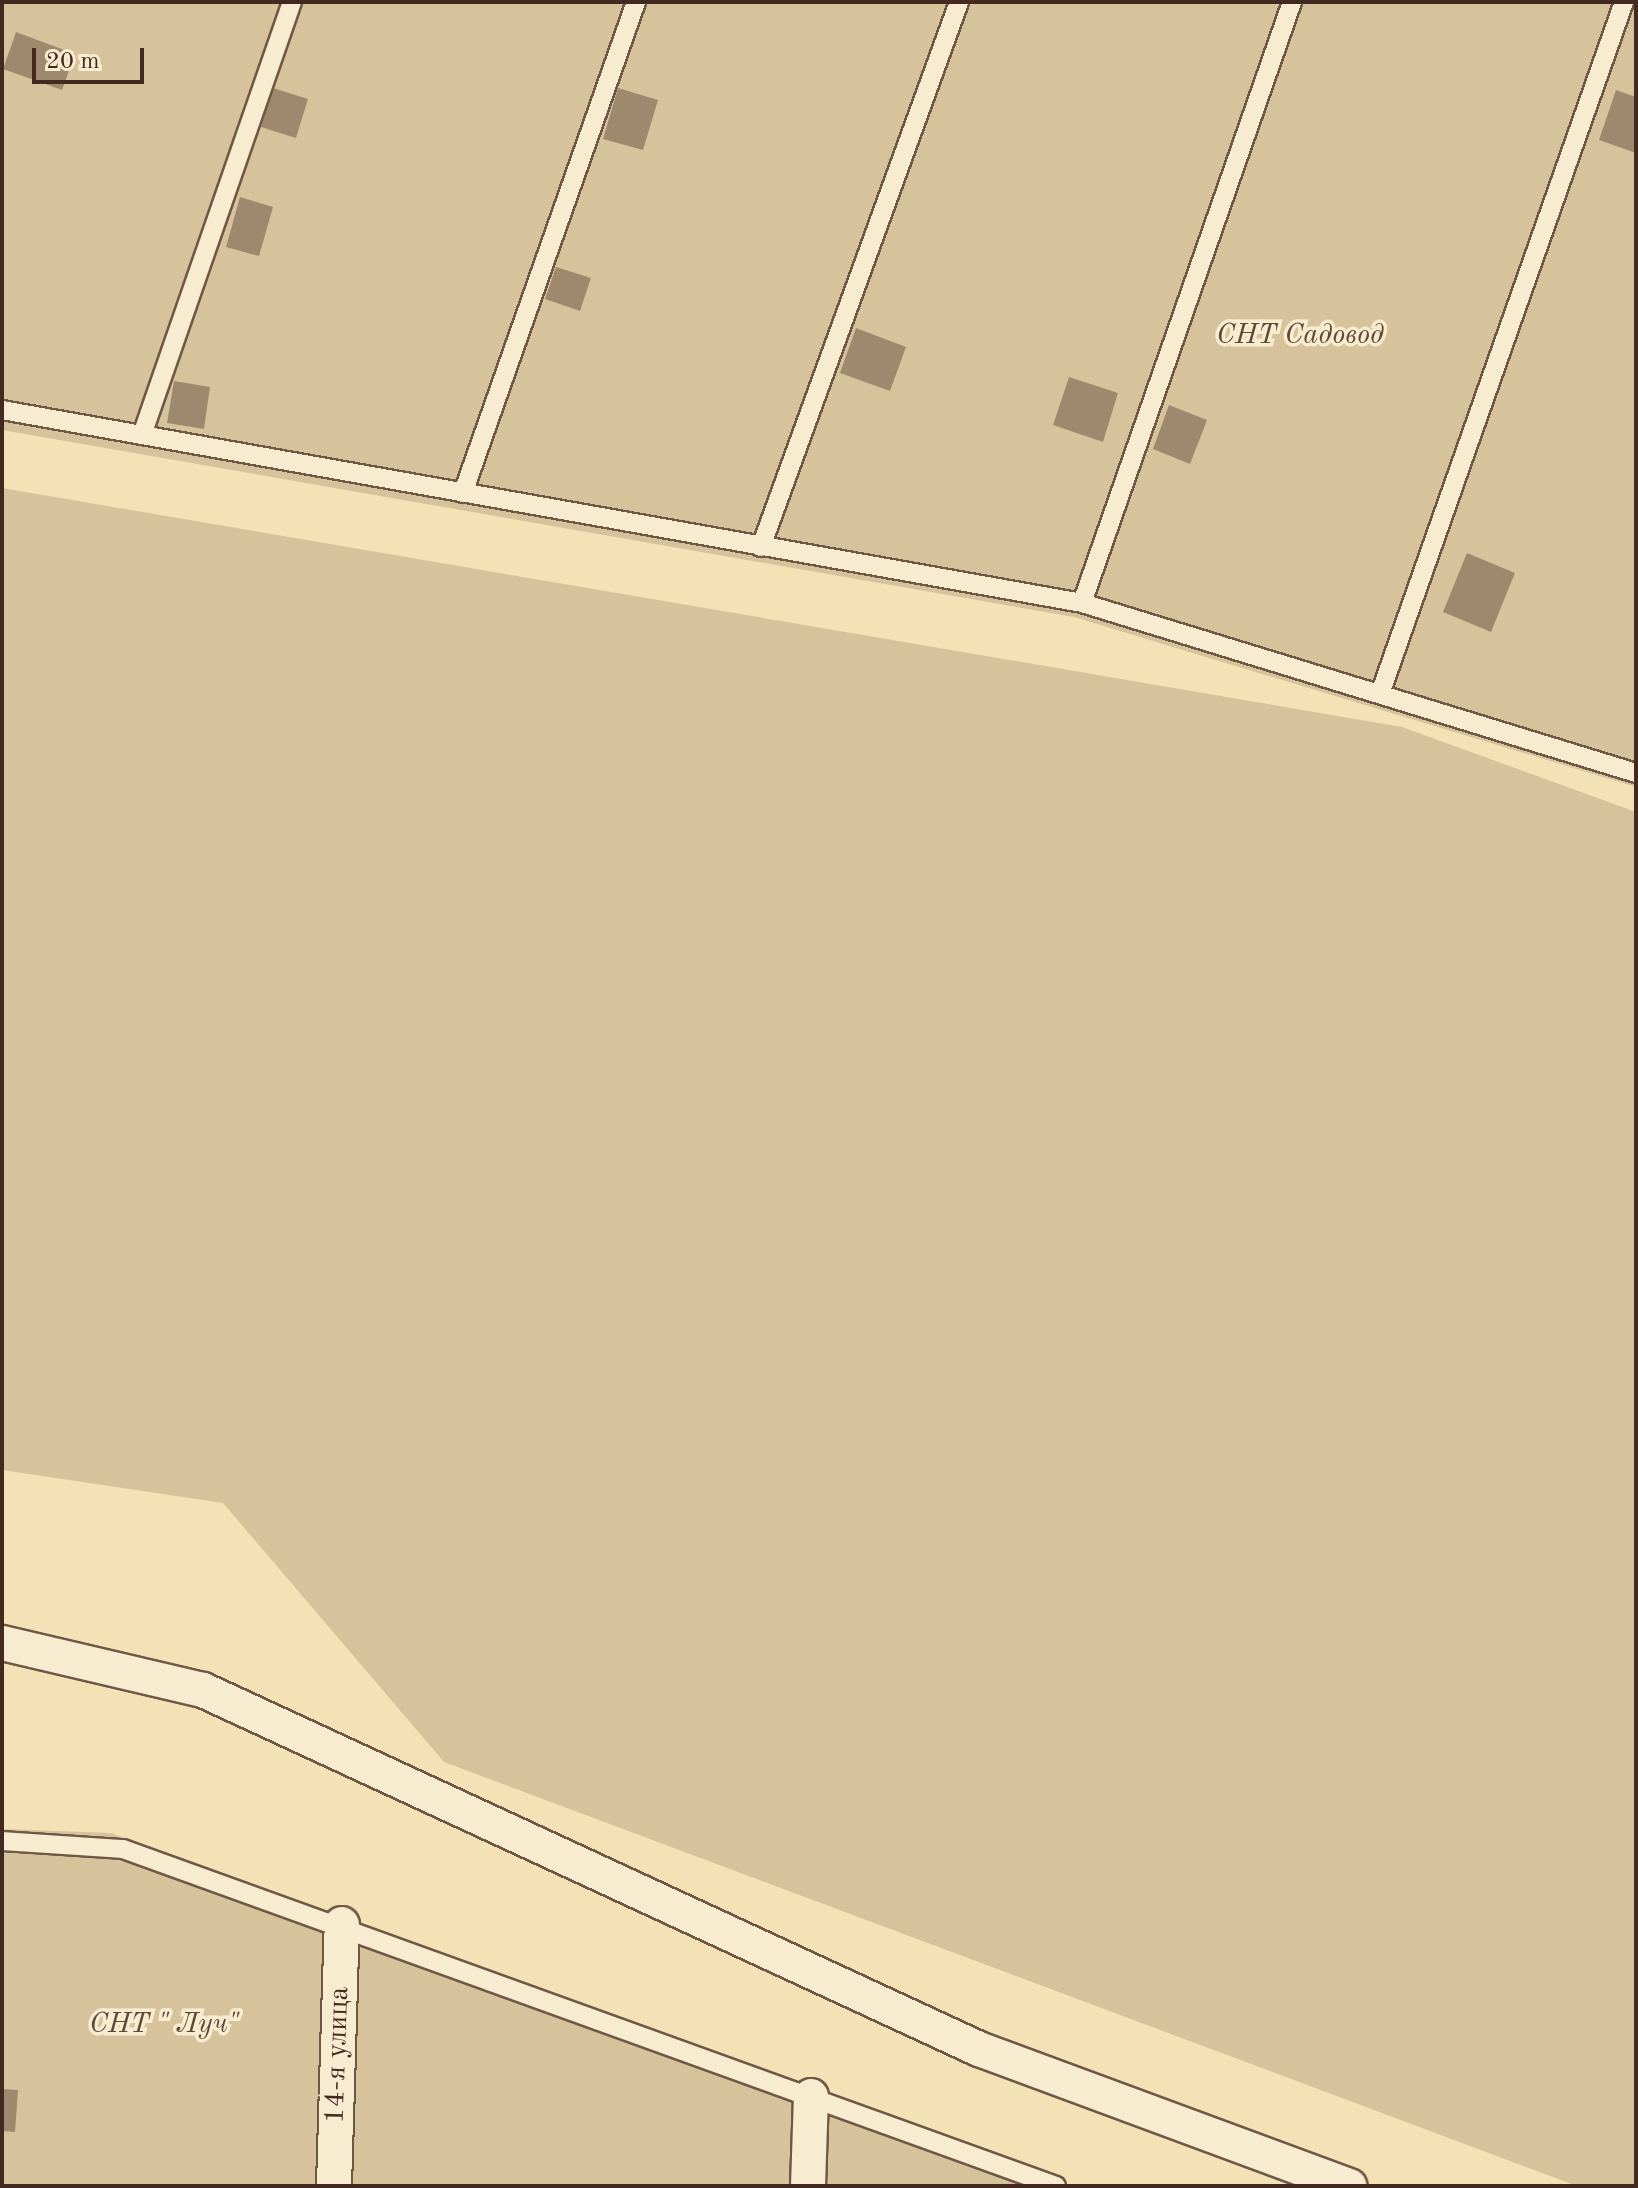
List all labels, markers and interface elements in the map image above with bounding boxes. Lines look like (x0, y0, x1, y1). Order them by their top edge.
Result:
scale bar (36, 32, 148, 82)
text: 20 m (46, 50, 100, 74)
park label: СНТ Садовод (1216, 319, 1384, 353)
street label: 14-я улица (319, 1986, 357, 2124)
park label: СНТ " Луч" (89, 2008, 239, 2042)

